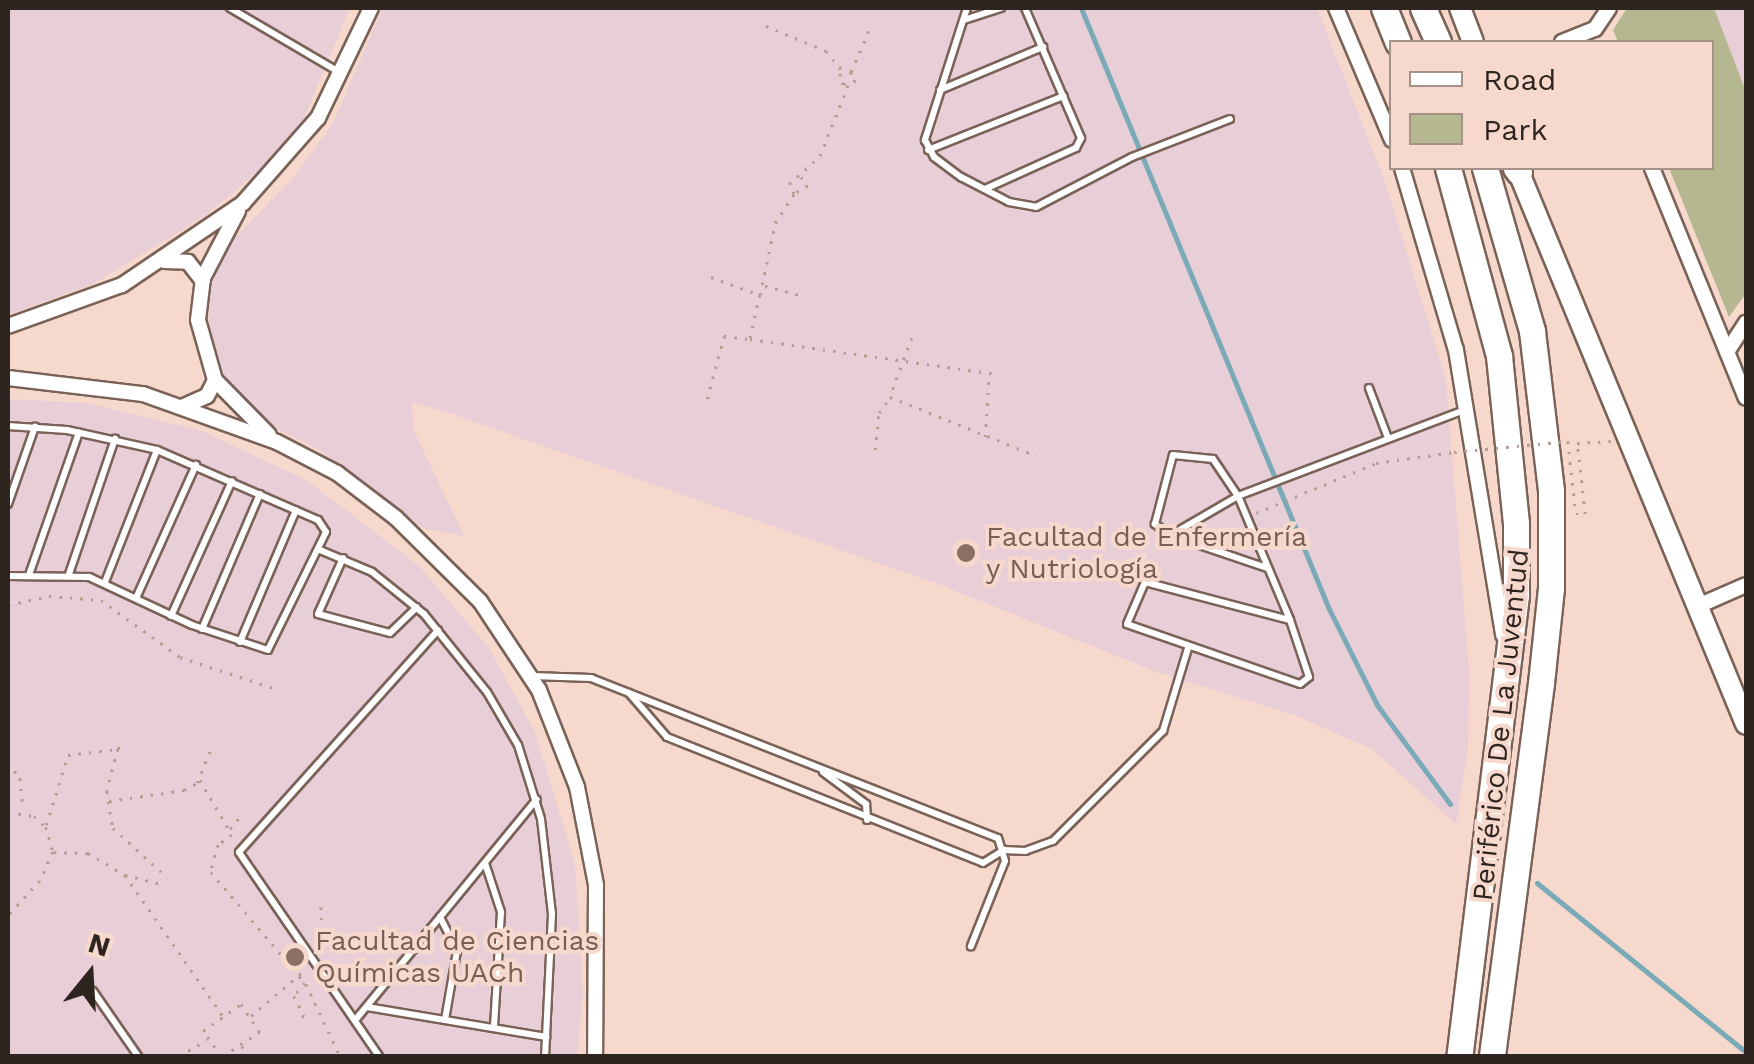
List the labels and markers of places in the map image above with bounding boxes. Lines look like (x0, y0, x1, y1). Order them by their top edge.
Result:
place label: Facultad de Enfermería y Nutriología (986, 520, 1307, 586)
marker: Facultad de Enfermería y Nutriología (955, 542, 977, 564)
place label: Facultad de Ciencias Químicas UACh (315, 924, 599, 990)
marker: Facultad de Ciencias Químicas UACh (284, 946, 306, 968)

